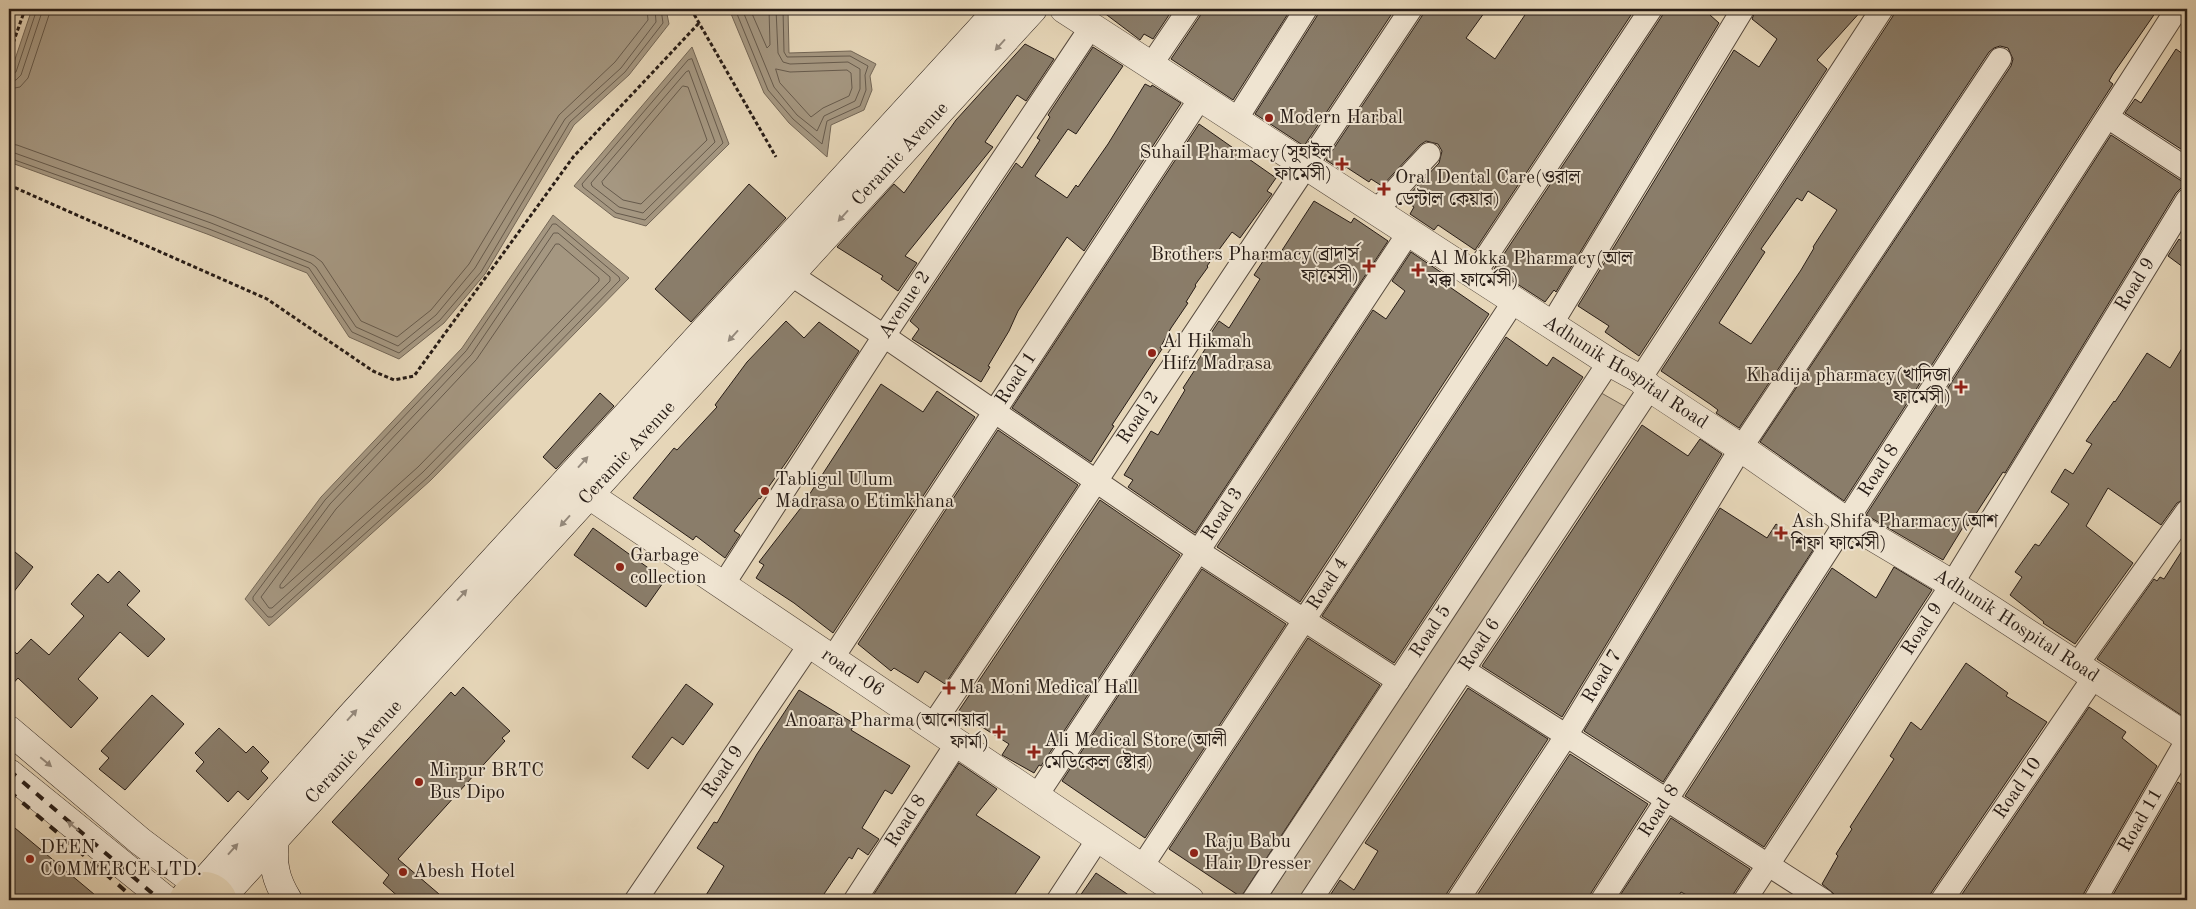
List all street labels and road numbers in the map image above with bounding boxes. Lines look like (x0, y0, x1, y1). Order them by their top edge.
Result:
street label: Ceramic Avenue (849, 99, 952, 210)
street label: Road 9 (2112, 254, 2159, 314)
street label: Avenue 2 (876, 268, 934, 342)
street label: Adhunik Hospital Road (1540, 312, 1711, 433)
street label: Road 1 (992, 348, 1040, 408)
street label: Road 2 (1114, 388, 1163, 447)
street label: Ceramic Avenue (575, 398, 679, 509)
street label: Road 8 (1855, 441, 1903, 500)
street label: Road 3 (1199, 484, 1247, 544)
street label: Road 4 (1304, 554, 1352, 614)
street label: Adhunik Hospital Road (1930, 566, 2102, 686)
street label: Road 9 (1899, 599, 1947, 659)
street label: Road 5 (1407, 602, 1455, 661)
street label: Road 6 (1456, 615, 1504, 675)
street label: road -06 (818, 645, 887, 700)
street label: Road 7 (1579, 646, 1626, 707)
street label: Ceramic Avenue (302, 697, 406, 808)
street label: Road 9 (699, 742, 747, 801)
street label: Road 10 (1991, 754, 2046, 823)
street label: Road 8 (1636, 781, 1683, 841)
street label: Road 11 (2115, 785, 2166, 855)
street label: Road 8 (882, 791, 930, 851)

